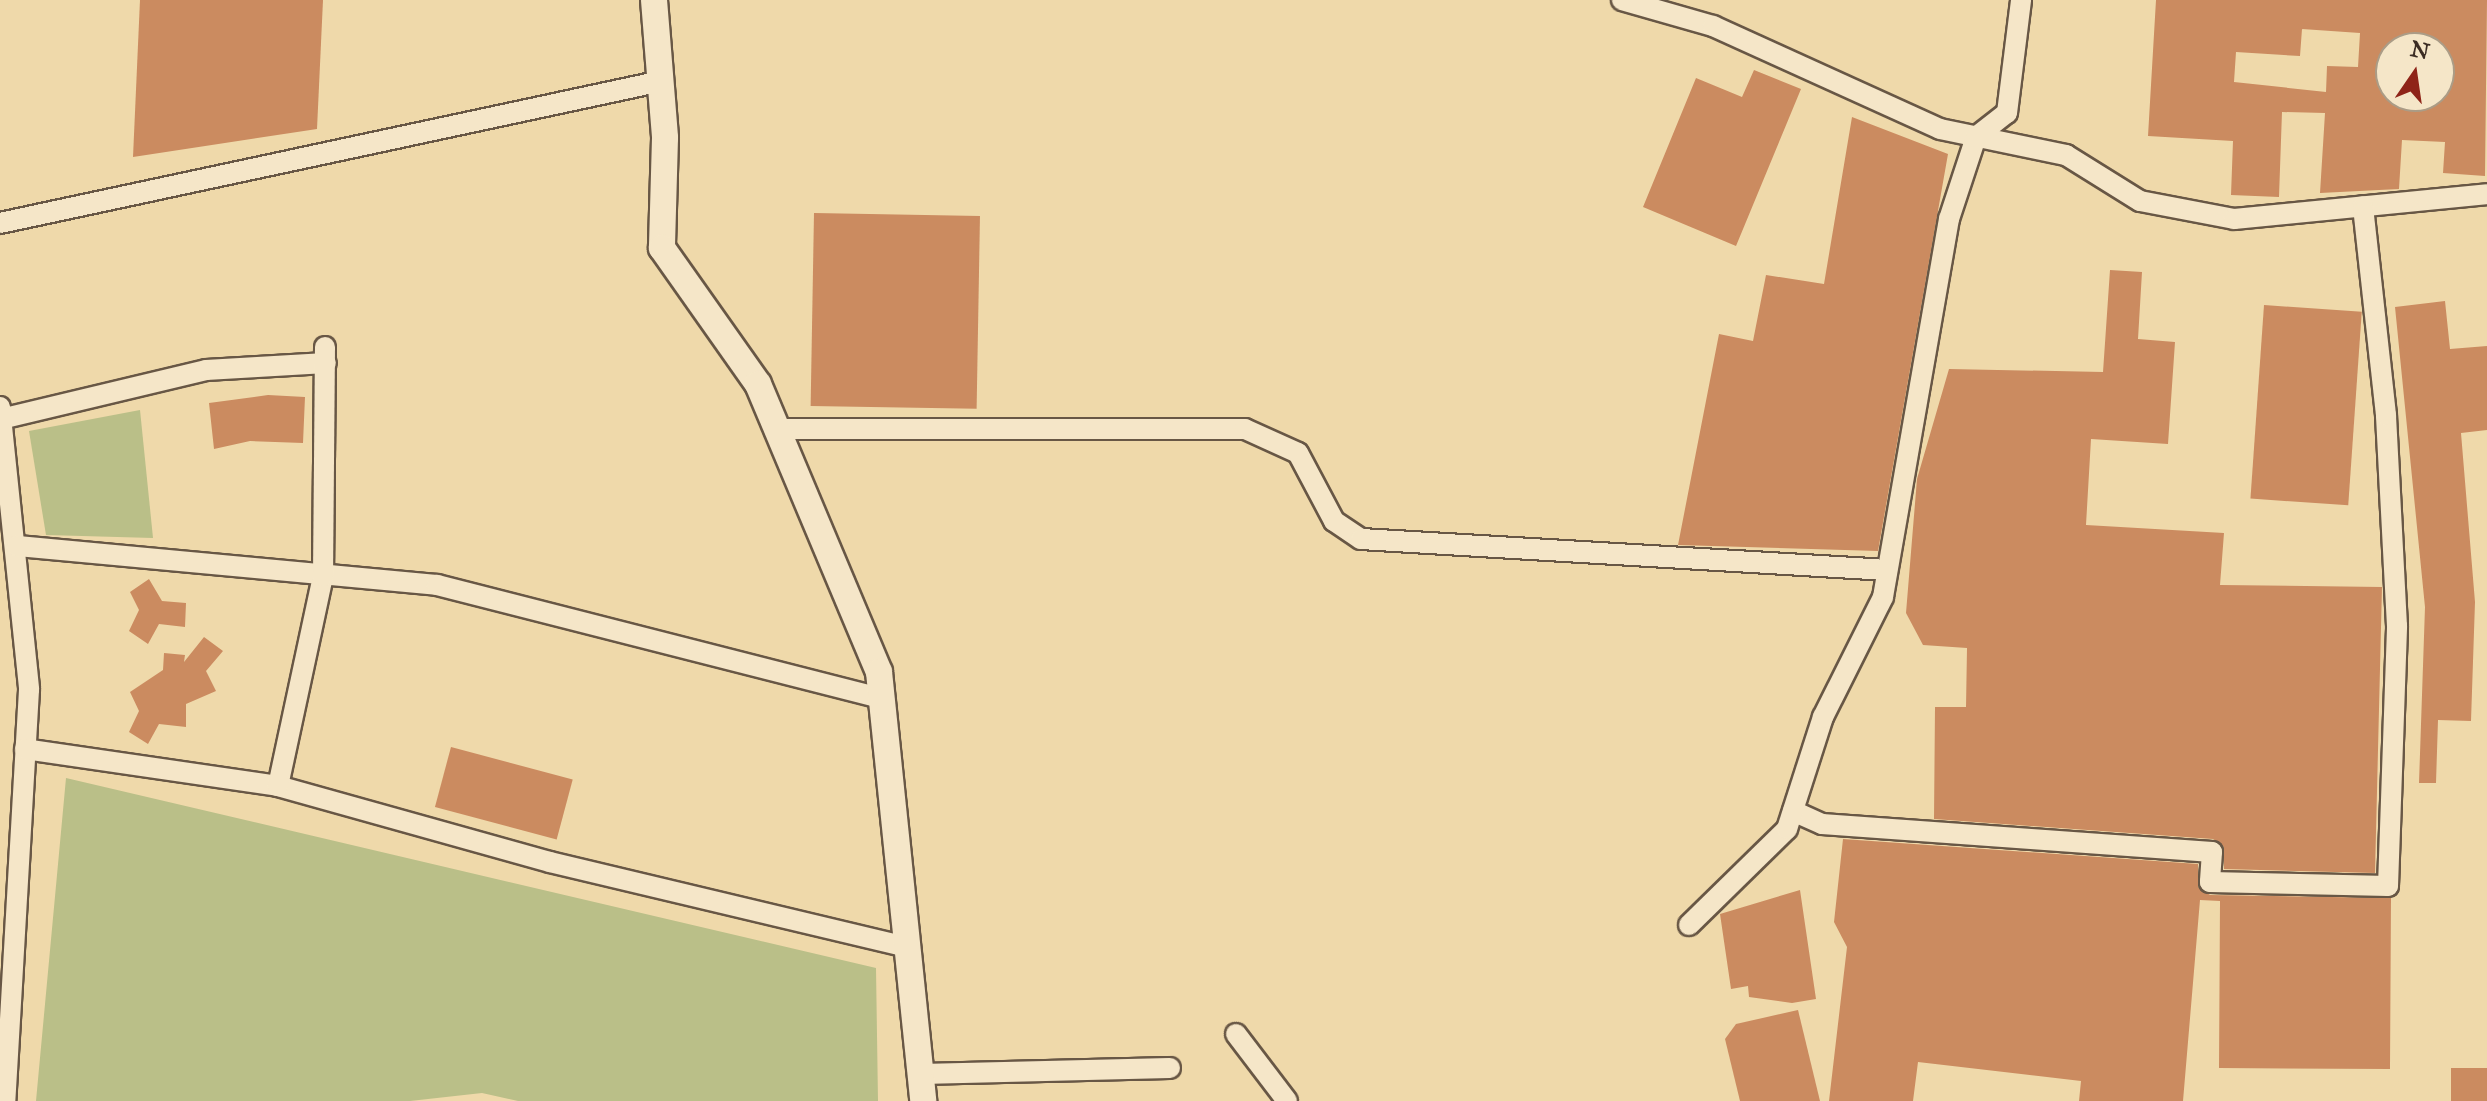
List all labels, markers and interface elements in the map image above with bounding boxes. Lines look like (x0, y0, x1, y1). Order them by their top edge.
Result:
north arrow (2375, 32, 2455, 112)
text: N (2408, 35, 2432, 65)

